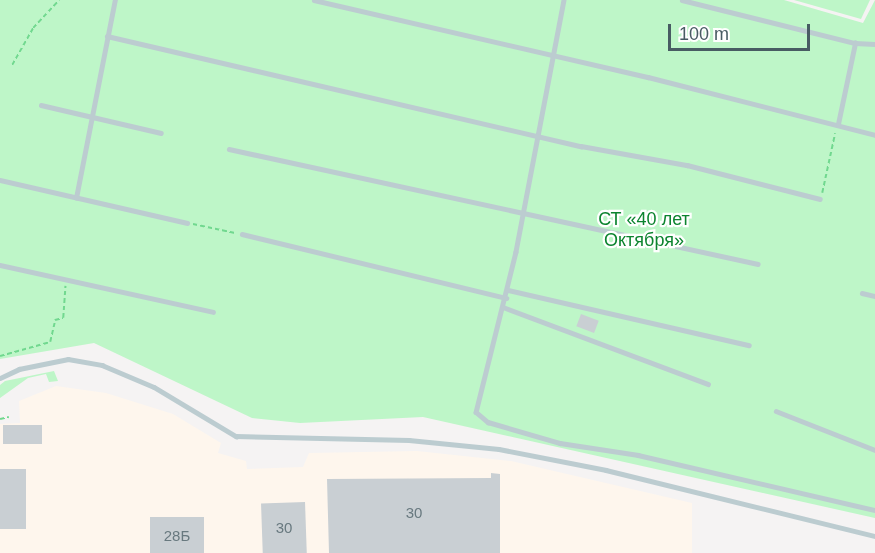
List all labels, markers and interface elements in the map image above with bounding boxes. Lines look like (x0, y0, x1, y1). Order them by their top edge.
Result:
scale bar (671, 12, 814, 50)
text: 100 m (679, 24, 729, 44)
park label: СТ «40 лет Октября» (598, 209, 690, 252)
house number: 30 (406, 504, 422, 522)
house number: 30 (276, 519, 292, 537)
house number: 28Б (164, 527, 190, 545)

